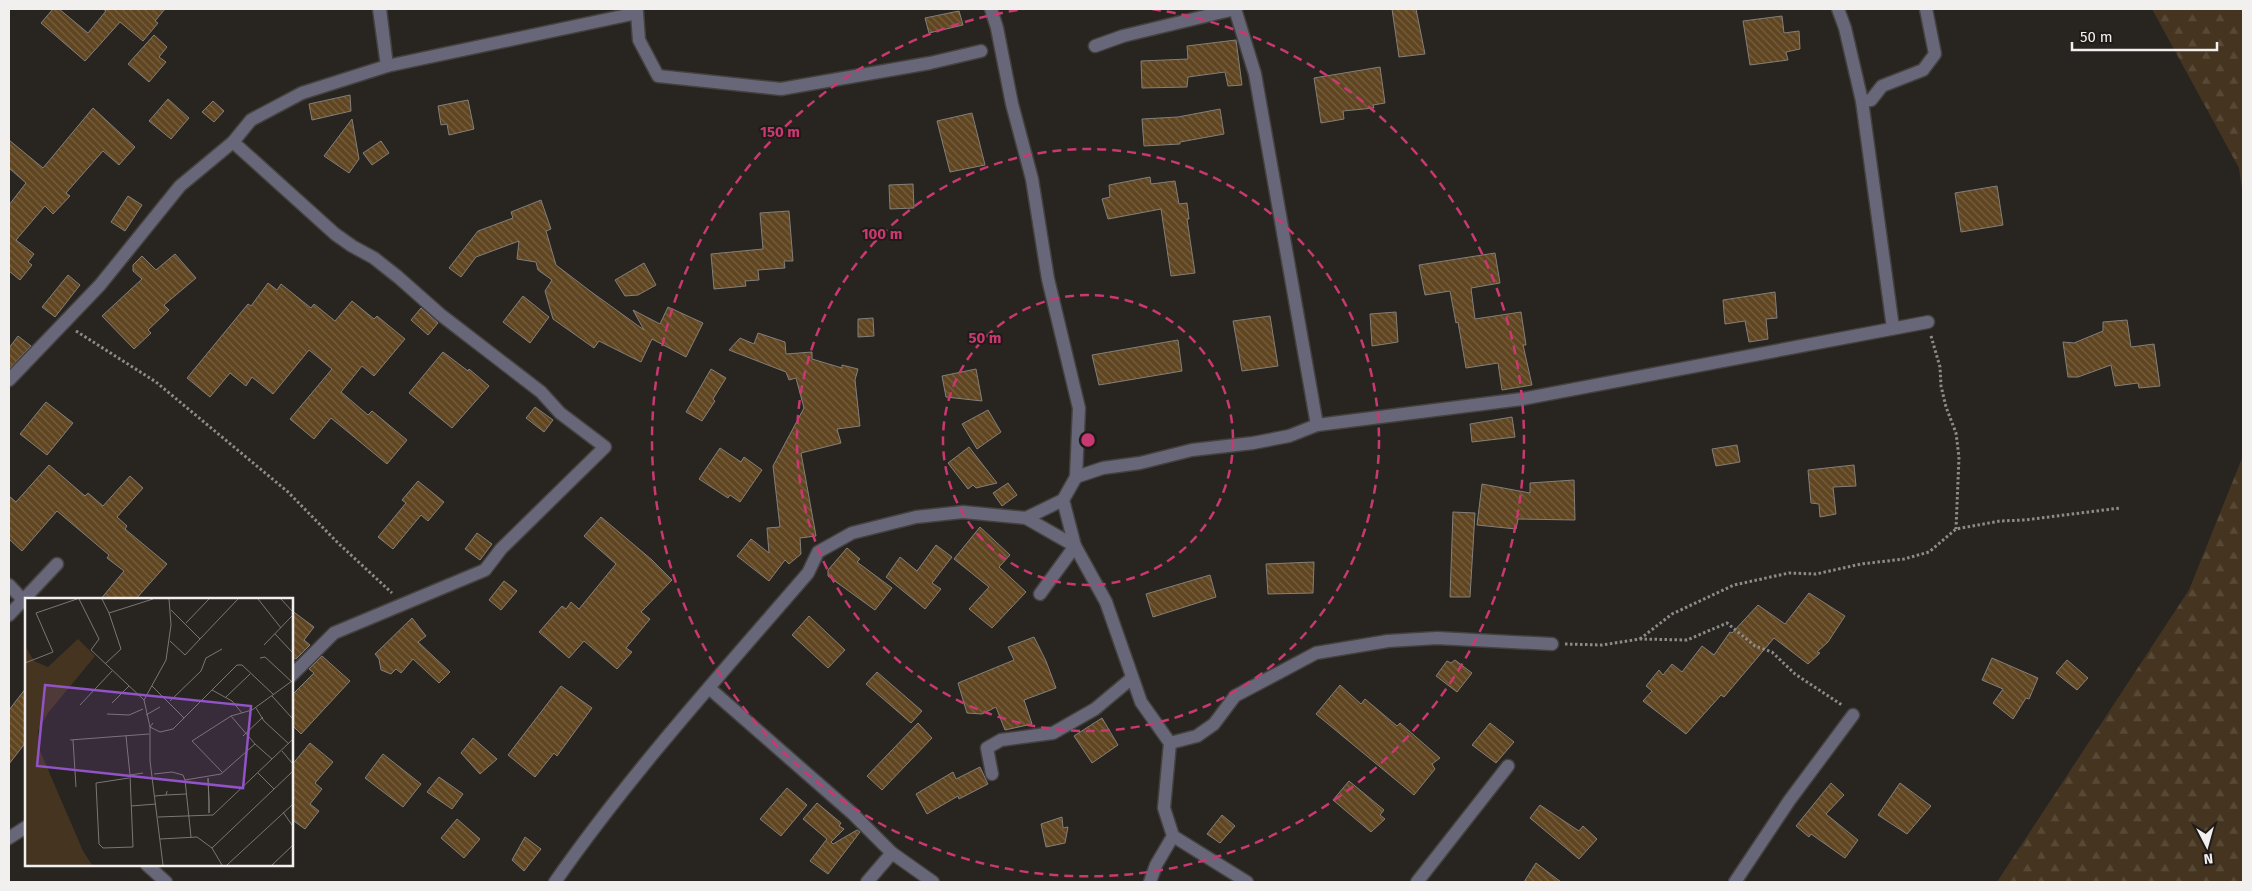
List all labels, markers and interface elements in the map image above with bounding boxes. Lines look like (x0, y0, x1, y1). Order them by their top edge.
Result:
scale bar (2072, 20, 2217, 52)
text: 50 m (2080, 28, 2113, 46)
text: 150 m (760, 123, 800, 141)
text: 100 m (862, 225, 902, 243)
text: 50 m (968, 329, 1002, 347)
centre of rings (1079, 431, 1097, 449)
inset map (25, 598, 292, 866)
north arrow (2182, 821, 2232, 871)
text: N (2203, 849, 2214, 867)

